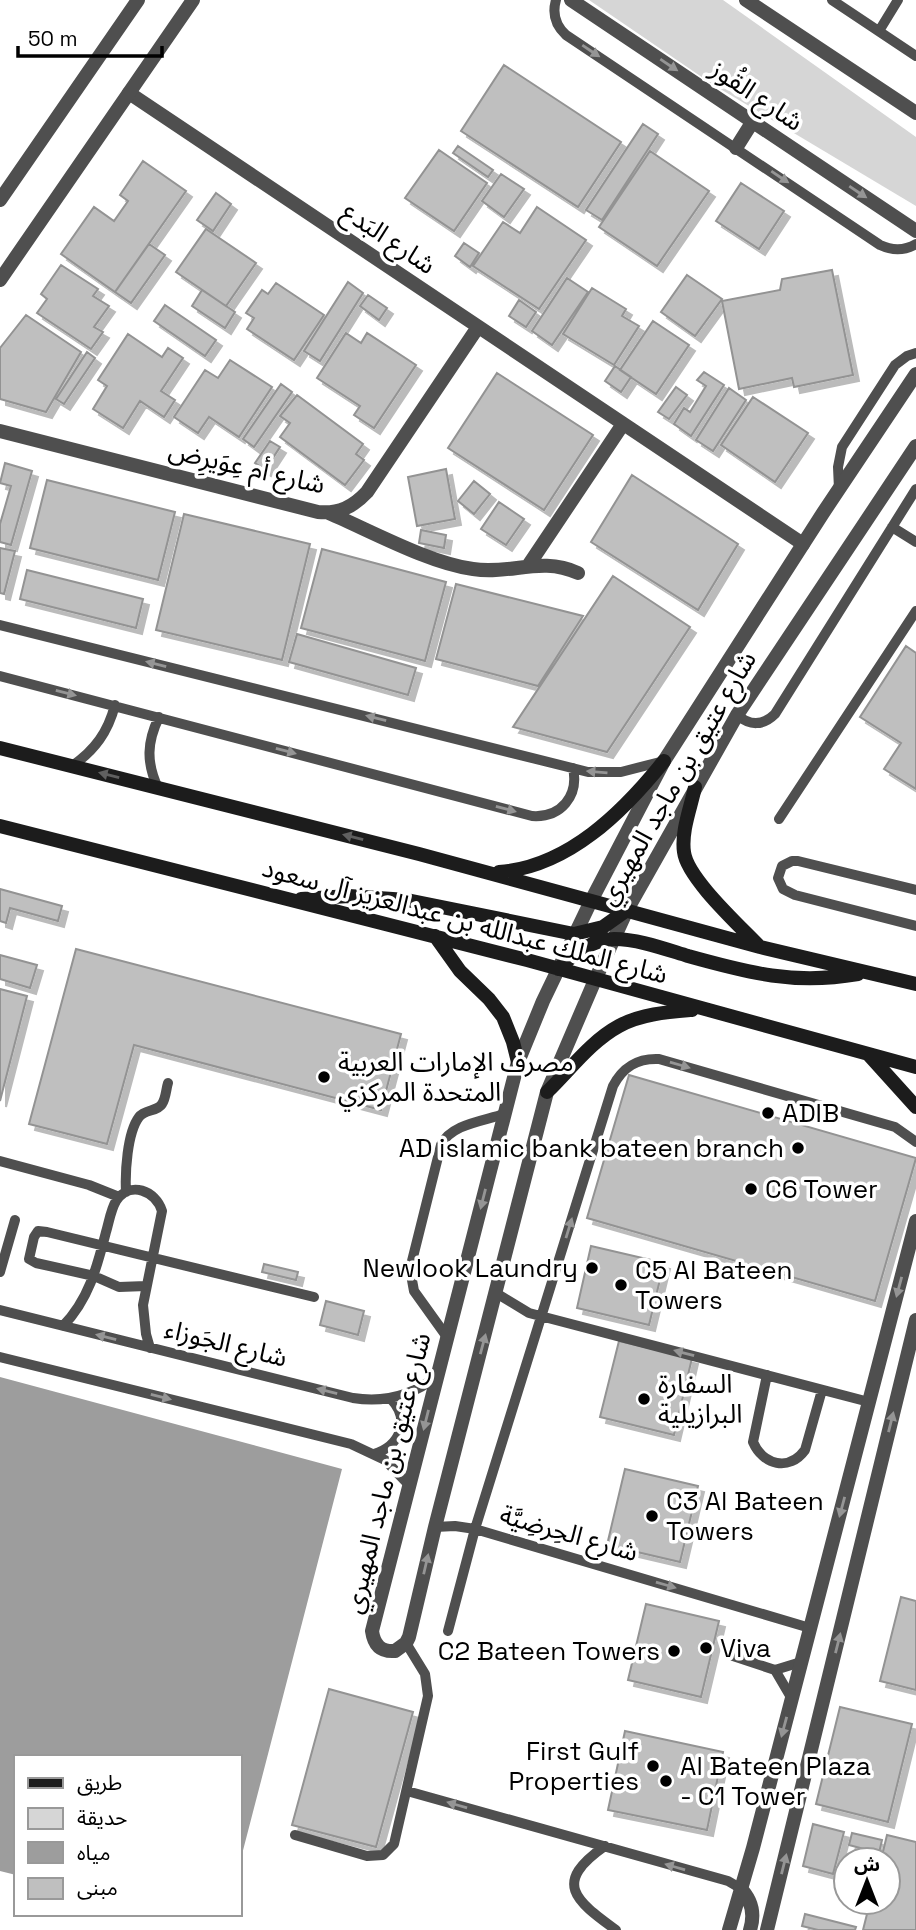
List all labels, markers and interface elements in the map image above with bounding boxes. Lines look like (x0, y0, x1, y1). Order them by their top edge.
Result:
scale bar (18, 14, 161, 58)
text: 50 m (28, 25, 78, 52)
one-way arrow (581, 44, 600, 57)
street label: شارع القُوز (702, 51, 810, 140)
one-way arrow (659, 58, 678, 71)
one-way arrow (770, 171, 789, 184)
one-way arrow (848, 185, 868, 198)
street label: شارع البَدع (334, 194, 443, 283)
street label: شارع أم عِوَيرِض (165, 433, 328, 504)
street label: شارع عتيق بن ماجد المهيري (590, 645, 766, 913)
one-way arrow (145, 658, 167, 669)
one-way arrow (55, 688, 77, 699)
one-way arrow (365, 712, 387, 723)
one-way arrow (276, 746, 297, 756)
one-way arrow (586, 766, 608, 777)
one-way arrow (97, 769, 119, 780)
one-way arrow (495, 804, 517, 815)
one-way arrow (342, 831, 364, 842)
street label: شارع الملك عبدالله بن عبدالعزيز آل سعود (258, 850, 671, 993)
place label: مصرف الإمارات العربية المتحدة المركزي (338, 1045, 574, 1112)
one-way arrow (669, 1060, 690, 1070)
marker: مصرف الإمارات العربية المتحدة المركزي (316, 1069, 332, 1085)
place label: ADIB (782, 1096, 839, 1130)
marker: ADIB (760, 1105, 776, 1121)
place label: AD islamic bank bateen branch (399, 1131, 784, 1165)
marker: AD islamic bank bateen branch (790, 1140, 806, 1156)
place label: C6 Tower (765, 1172, 878, 1206)
marker: C6 Tower (743, 1181, 759, 1197)
one-way arrow (477, 1189, 488, 1211)
one-way arrow (565, 1217, 575, 1238)
place label: Newlook Laundry (362, 1251, 578, 1285)
place label: C5 Al Bateen Towers (635, 1253, 793, 1317)
marker: Newlook Laundry (584, 1260, 600, 1276)
one-way arrow (893, 1276, 904, 1298)
marker: C5 Al Bateen Towers (613, 1277, 629, 1293)
street label: شارع الجَوزاء (161, 1311, 291, 1377)
street label: شارع عتيق بن ماجد المهيري (336, 1329, 441, 1618)
one-way arrow (95, 1331, 117, 1342)
one-way arrow (478, 1333, 489, 1355)
one-way arrow (674, 1348, 695, 1358)
place label: السفارة البرازيلية (658, 1367, 742, 1431)
one-way arrow (316, 1385, 338, 1396)
marker: السفارة البرازيلية (636, 1391, 652, 1407)
one-way arrow (150, 1392, 172, 1403)
one-way arrow (420, 1409, 431, 1431)
one-way arrow (886, 1411, 897, 1433)
place label: C3 Al Bateen Towers (666, 1484, 824, 1548)
one-way arrow (836, 1496, 847, 1518)
street label: شارع الحِرضِيَّة (495, 1497, 642, 1571)
marker: C3 Al Bateen Towers (644, 1508, 660, 1524)
one-way arrow (421, 1553, 432, 1575)
one-way arrow (656, 1581, 677, 1591)
place label: Viva (720, 1631, 771, 1665)
one-way arrow (833, 1632, 844, 1654)
place label: C2 Bateen Towers (438, 1634, 660, 1668)
marker: Viva (698, 1640, 714, 1656)
marker: C2 Bateen Towers (666, 1643, 682, 1659)
one-way arrow (779, 1717, 789, 1738)
place label: First Gulf Properties (509, 1734, 639, 1798)
place label: Al Bateen Plaza - C1 Tower (680, 1749, 871, 1813)
legend (14, 1755, 242, 1916)
marker: First Gulf Properties (645, 1758, 661, 1774)
text: طريق (77, 1769, 122, 1796)
marker: Al Bateen Plaza - C1 Tower (658, 1773, 674, 1789)
one-way arrow (445, 1799, 467, 1810)
text: حديقة (77, 1804, 127, 1831)
text: مياه (77, 1839, 110, 1866)
north arrow (832, 1846, 902, 1916)
text: ش (854, 1852, 880, 1877)
one-way arrow (779, 1853, 790, 1875)
one-way arrow (665, 1861, 686, 1871)
text: مبنى (77, 1874, 118, 1901)

